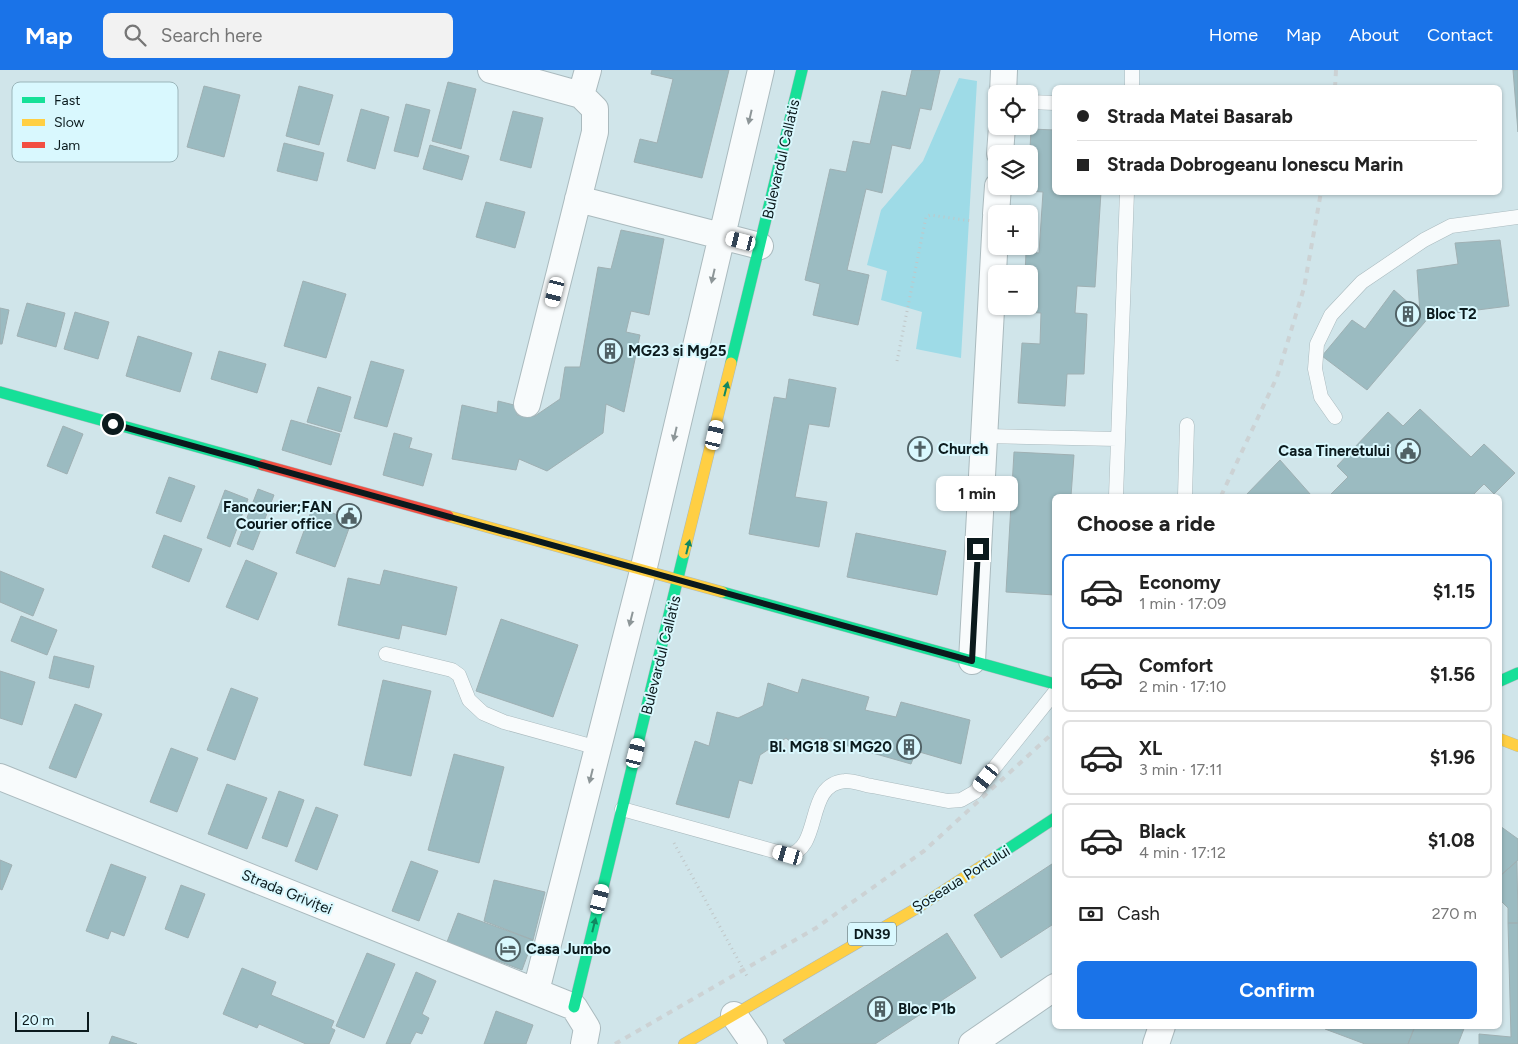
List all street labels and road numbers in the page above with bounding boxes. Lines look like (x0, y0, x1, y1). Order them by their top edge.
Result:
street label: Bulevardul Callatis (758, 97, 804, 221)
street label: Bulevardul Callatis (637, 594, 685, 716)
street label: Șoseaua Portului (909, 842, 1013, 916)
street label: Strada Griviței (239, 866, 335, 918)
road number: DN39 (848, 922, 896, 946)

